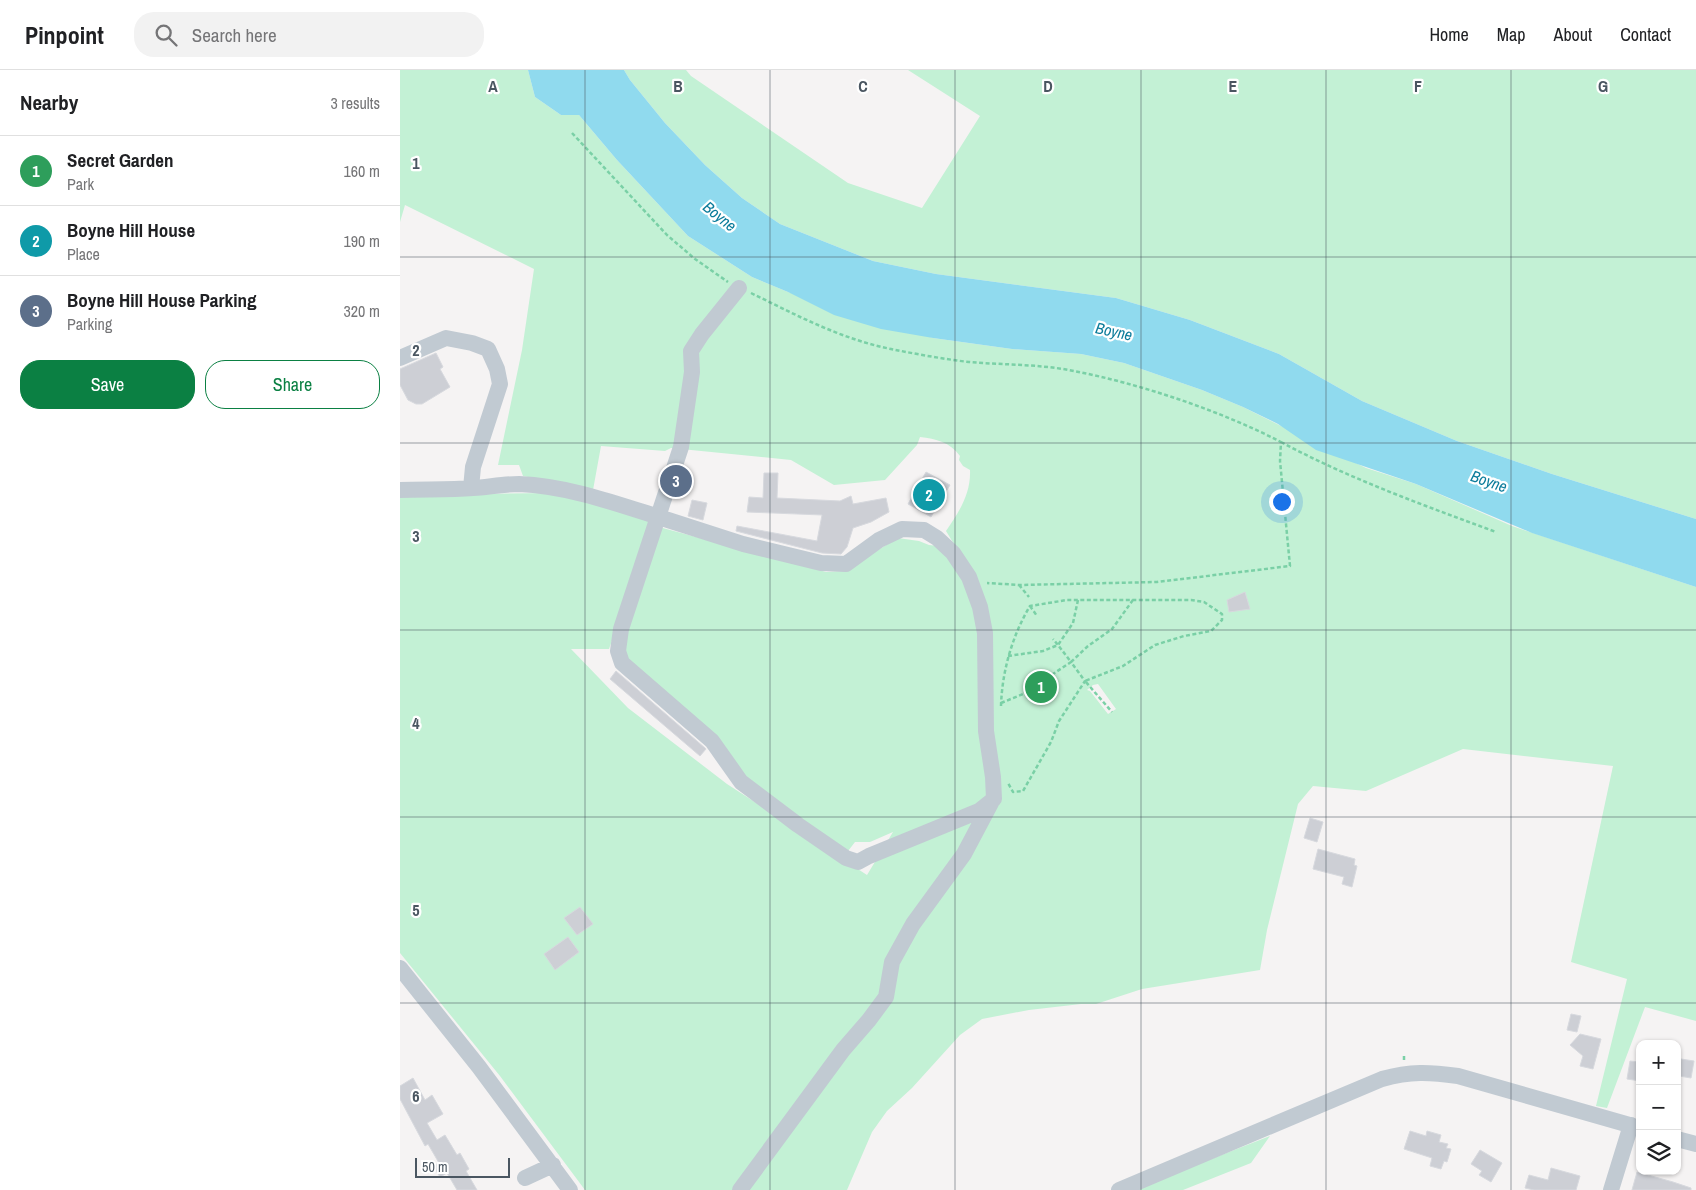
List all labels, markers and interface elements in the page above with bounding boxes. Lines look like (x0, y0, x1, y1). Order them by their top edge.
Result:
search box (134, 12, 484, 57)
text: Pinpoint (25, 19, 104, 51)
icon: search (152, 21, 180, 49)
text: Search here (192, 22, 277, 48)
text: Home (1429, 22, 1469, 47)
text: Map (1497, 22, 1526, 47)
text: About (1554, 22, 1592, 47)
text: Contact (1620, 22, 1671, 47)
text: A (488, 75, 498, 97)
text: B (673, 75, 683, 97)
text: C (858, 75, 868, 97)
text: D (1043, 75, 1053, 97)
text: E (1229, 75, 1238, 97)
text: F (1414, 75, 1422, 97)
text: G (1598, 75, 1608, 97)
text: Nearby (20, 88, 78, 117)
text: 3 results (330, 92, 380, 114)
text: Secret Garden (67, 147, 174, 173)
text: 1 (412, 152, 420, 174)
text: 1 (32, 160, 40, 182)
text: 160 m (344, 160, 380, 182)
text: Park (67, 173, 94, 195)
water label: Boyne (699, 196, 741, 236)
text: Boyne Hill House (67, 217, 195, 243)
text: 2 (32, 230, 40, 252)
text: 190 m (344, 230, 380, 252)
text: Place (67, 243, 100, 265)
text: Boyne Hill House Parking (67, 287, 257, 313)
text: 3 (32, 300, 40, 322)
text: 320 m (344, 300, 380, 322)
text: Parking (67, 313, 112, 335)
water label: Boyne (1094, 316, 1134, 346)
text: 2 (412, 339, 420, 361)
button: Save (20, 360, 195, 409)
button: Share (205, 360, 380, 409)
pin: 3 (660, 462, 692, 500)
water label: Boyne (1468, 465, 1510, 497)
pin: 2 (913, 476, 945, 514)
your location (1269, 489, 1295, 515)
text: 3 (412, 525, 420, 547)
pin: 1 (1025, 668, 1057, 706)
text: 4 (412, 712, 420, 734)
text: 5 (412, 899, 420, 921)
map controls (1636, 1040, 1681, 1175)
button: + (1636, 1040, 1681, 1085)
text: 6 (412, 1085, 420, 1107)
button: − (1636, 1085, 1681, 1130)
button: layers (1636, 1130, 1681, 1175)
scale bar (415, 1155, 510, 1178)
text: 50 m (422, 1158, 448, 1176)

